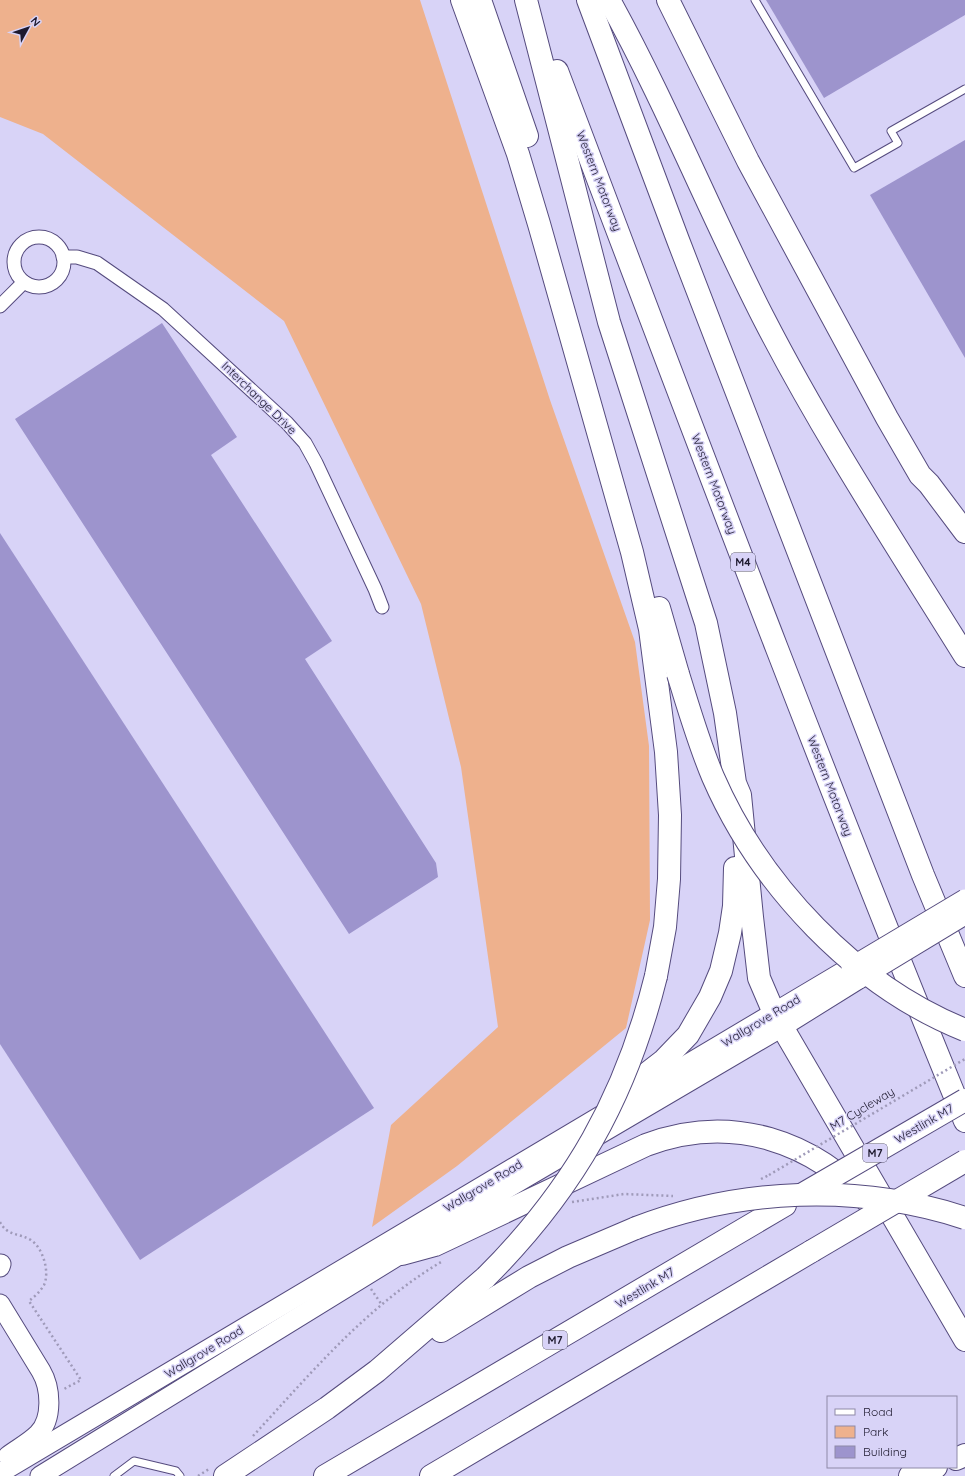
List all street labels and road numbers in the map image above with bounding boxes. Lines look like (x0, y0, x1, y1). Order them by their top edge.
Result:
street label: Western Motorway (573, 129, 626, 233)
street label: Interchange Drive (219, 358, 300, 437)
street label: Western Motorway (688, 432, 741, 536)
road number: M4 (731, 553, 755, 571)
street label: Western Motorway (804, 734, 857, 838)
street label: Wallgrove Road (719, 991, 803, 1050)
street label: M7 Cycleway (827, 1083, 897, 1134)
street label: Westlink M7 (891, 1101, 956, 1147)
road number: M7 (863, 1144, 887, 1162)
street label: Wallgrove Road (441, 1156, 525, 1215)
street label: Westlink M7 (613, 1264, 677, 1311)
street label: Wallgrove Road (162, 1322, 246, 1381)
road number: M7 (543, 1331, 567, 1349)

